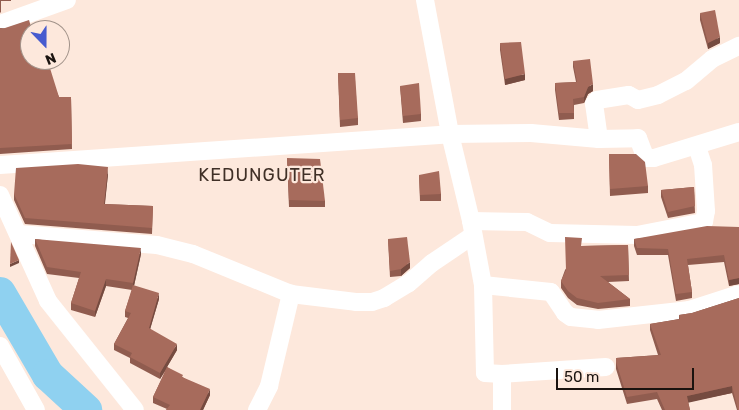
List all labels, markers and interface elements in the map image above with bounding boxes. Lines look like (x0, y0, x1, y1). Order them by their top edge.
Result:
north arrow (20, 20, 70, 70)
text: N (43, 49, 58, 68)
district label: KEDUNGUTER (197, 164, 327, 186)
scale bar (559, 358, 696, 390)
text: 50 m (564, 368, 599, 386)

